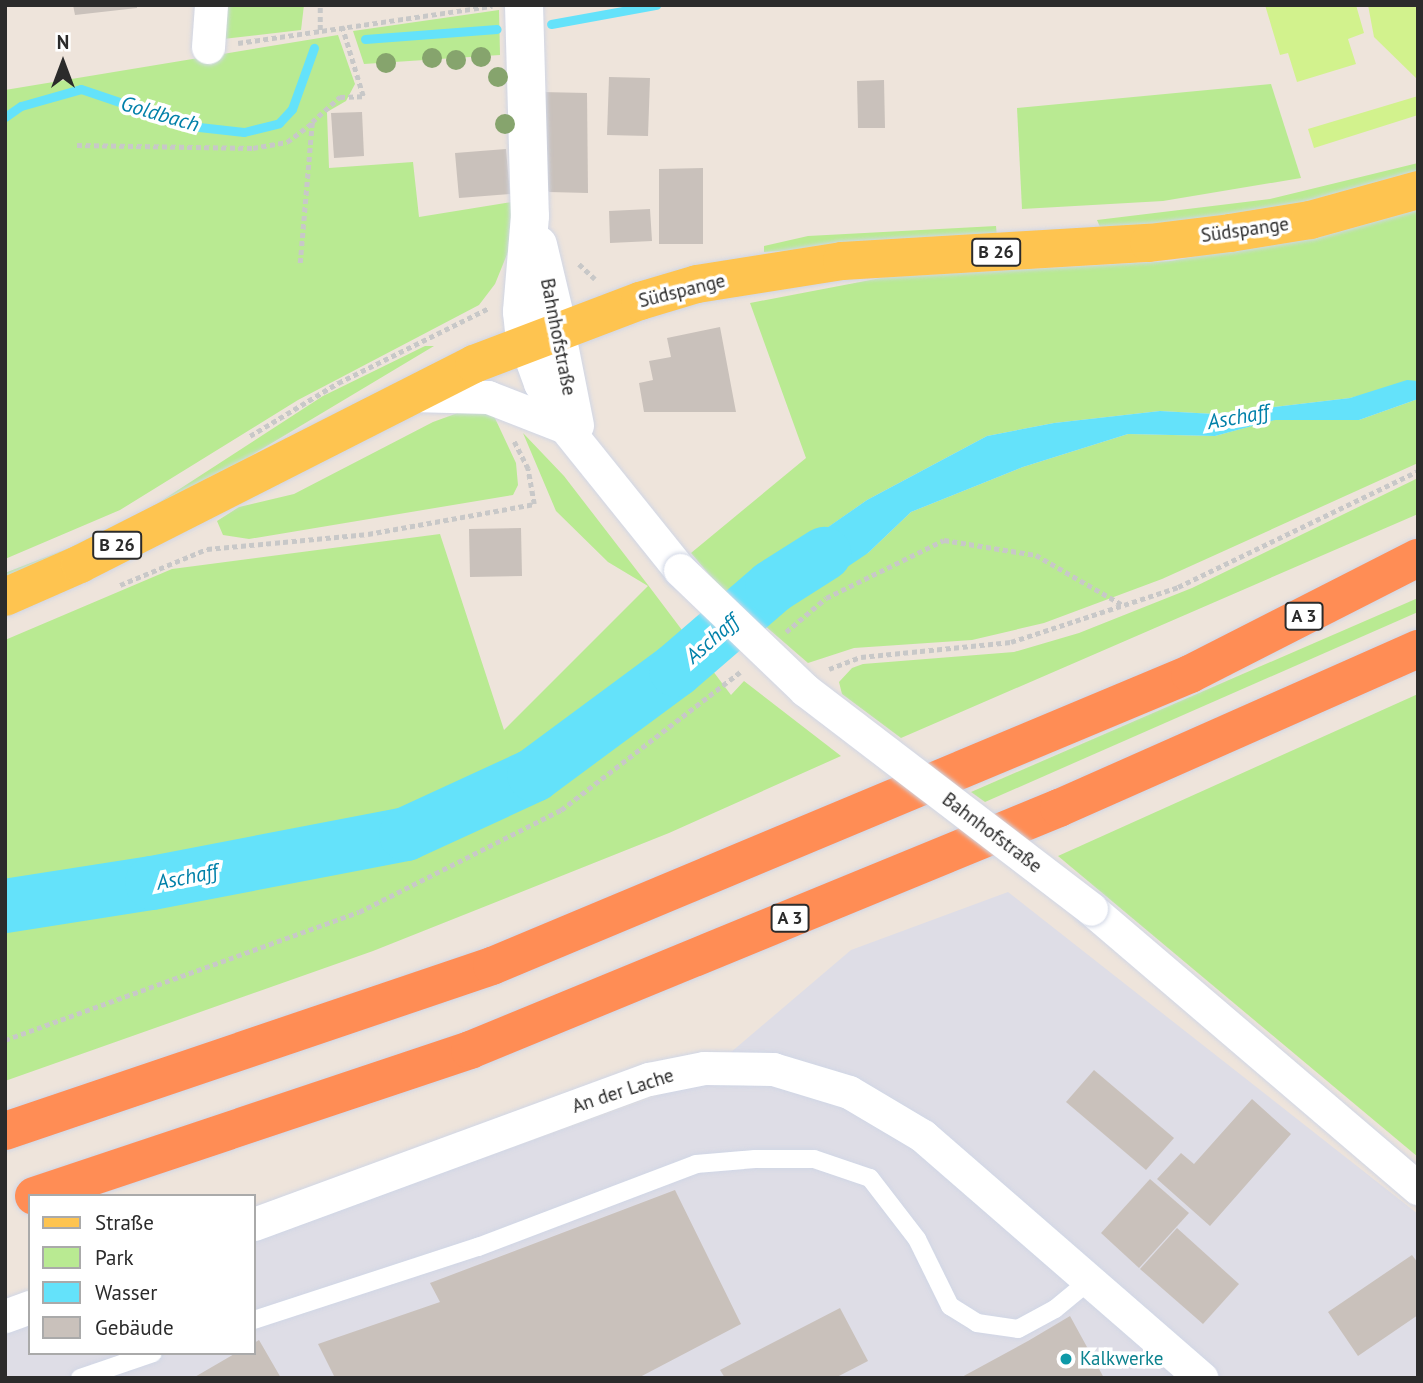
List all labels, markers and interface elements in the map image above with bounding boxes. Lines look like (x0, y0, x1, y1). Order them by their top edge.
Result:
north arrow (28, 28, 98, 98)
text: N (57, 30, 69, 54)
water label: Goldbach (118, 91, 202, 137)
street label: Südspange (1200, 213, 1290, 247)
road number: B 26 (970, 238, 1022, 266)
street label: Südspange (636, 269, 728, 313)
street label: Bahnhofstraße (535, 276, 581, 398)
water label: Aschaff (1205, 399, 1271, 435)
road number: B 26 (91, 530, 143, 560)
road number: A 3 (1283, 602, 1325, 630)
water label: Aschaff (680, 609, 744, 669)
street label: Bahnhofstraße (938, 788, 1046, 878)
water label: Aschaff (154, 859, 220, 895)
road number: A 3 (769, 903, 811, 932)
street label: An der Lache (569, 1064, 677, 1118)
legend (28, 1194, 256, 1355)
text: Straße (95, 1209, 154, 1236)
text: Park (95, 1244, 134, 1271)
text: Wasser (95, 1279, 157, 1306)
text: Gebäude (95, 1314, 174, 1341)
place label: Kalkwerke (1080, 1348, 1164, 1370)
marker: Kalkwerke (1058, 1351, 1074, 1367)

